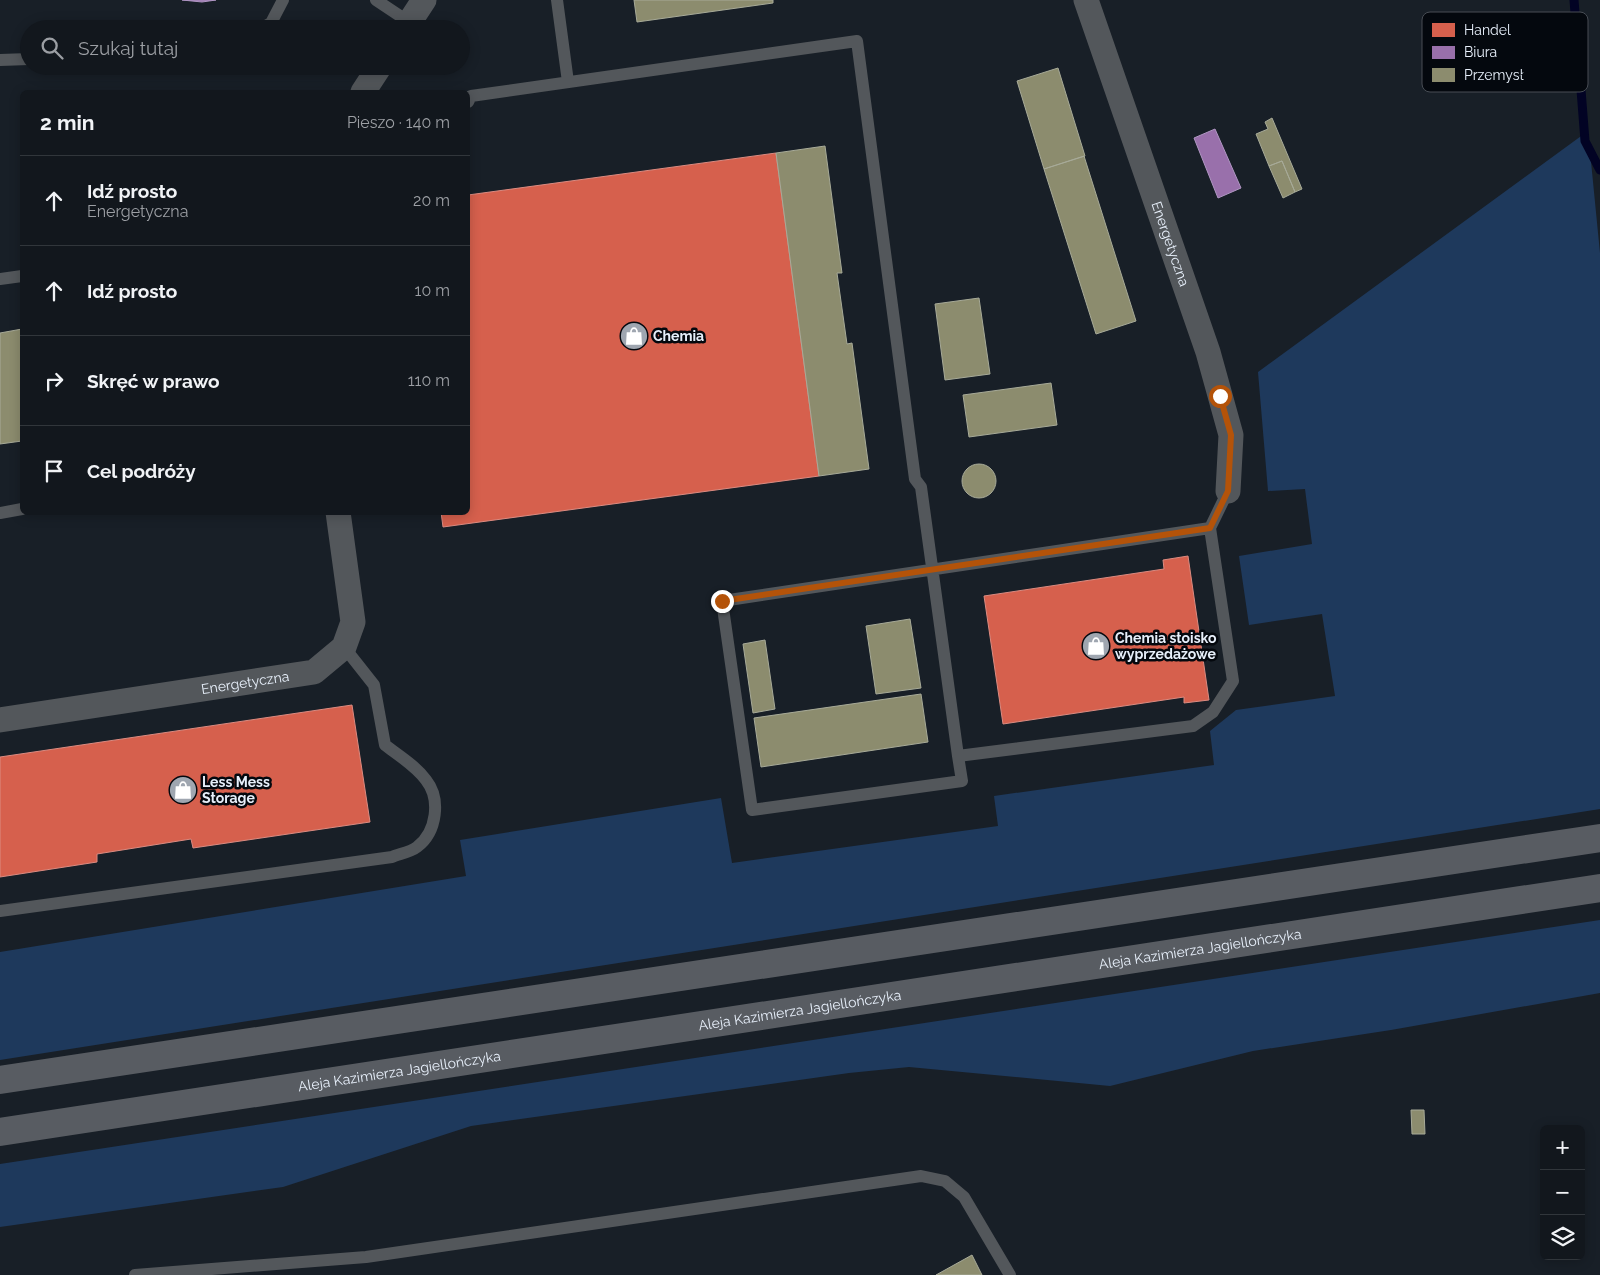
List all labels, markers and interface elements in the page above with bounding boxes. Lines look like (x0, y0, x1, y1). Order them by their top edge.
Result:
legend (1422, 12, 1588, 92)
search box (20, 20, 470, 75)
text: Handel (1464, 22, 1511, 38)
icon: search (38, 34, 66, 62)
text: Szukaj tutaj (78, 37, 178, 59)
text: Biura (1464, 44, 1497, 60)
text: Przemysł (1464, 67, 1524, 83)
text: 2 min (40, 110, 94, 135)
text: Pieszo · 140 m (347, 113, 450, 132)
text: Idź prosto (87, 180, 177, 202)
icon: ahead (40, 187, 68, 215)
text: 20 m (413, 191, 450, 210)
street label: Energetyczna (1148, 199, 1193, 288)
text: Energetyczna (87, 202, 188, 221)
icon: ahead (40, 277, 68, 305)
text: Idź prosto (87, 280, 177, 302)
text: 10 m (415, 281, 450, 300)
shop icon: Chemia (619, 321, 649, 351)
place label: Chemia (653, 328, 704, 344)
icon: right (40, 367, 68, 395)
text: Skręć w prawo (87, 370, 220, 392)
text: 110 m (408, 371, 450, 390)
route start (1209, 385, 1232, 408)
icon: arrive (40, 457, 68, 485)
text: Cel podróży (87, 460, 196, 482)
route end (711, 590, 734, 613)
place label: Chemia stoisko wyprzedażowe (1115, 630, 1217, 662)
shop icon: Chemia stoisko wyprzedażowe (1081, 631, 1111, 661)
street label: Energetyczna (200, 668, 290, 697)
place label: Less Mess Storage (202, 774, 270, 806)
shop icon: Less Mess Storage (168, 775, 198, 805)
street label: Aleja Kazimierza Jagiellończyka (1098, 926, 1303, 972)
street label: Aleja Kazimierza Jagiellończyka (697, 987, 902, 1033)
street label: Aleja Kazimierza Jagiellończyka (297, 1048, 502, 1094)
map controls (1540, 1125, 1585, 1260)
button: + (1540, 1125, 1585, 1170)
button: − (1540, 1170, 1585, 1215)
button: layers (1540, 1215, 1585, 1260)

